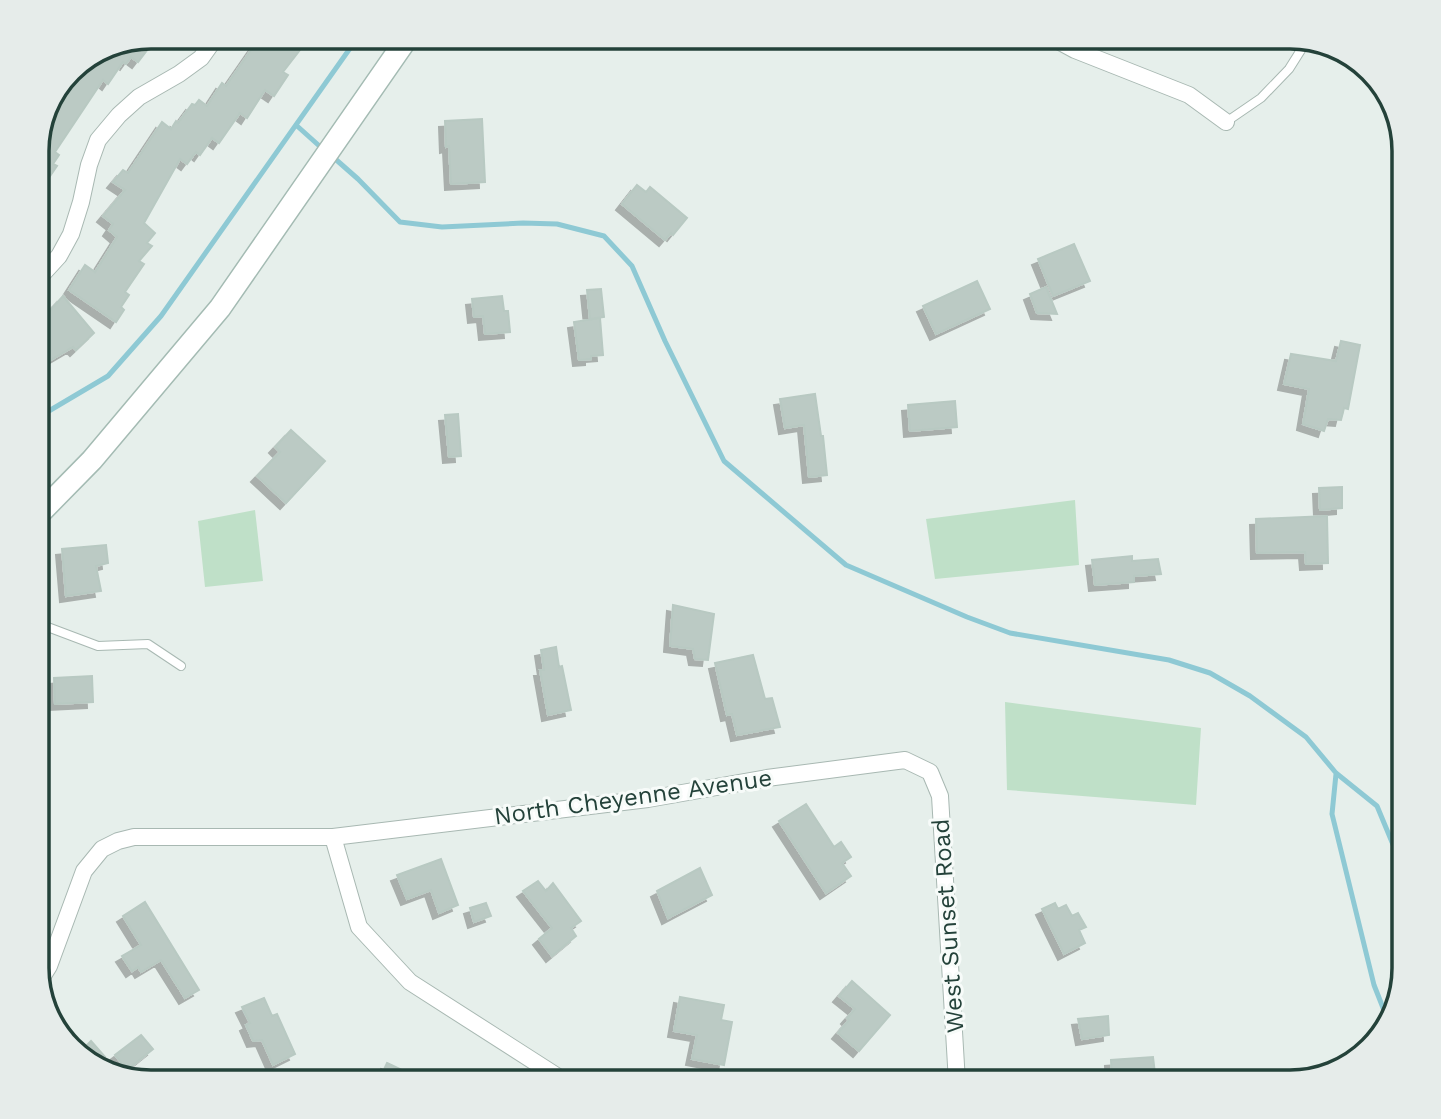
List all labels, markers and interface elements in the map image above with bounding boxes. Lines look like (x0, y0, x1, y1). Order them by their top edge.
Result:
street label: North Cheyenne Avenue (492, 764, 774, 830)
street label: West Sunset Road (927, 818, 969, 1034)

